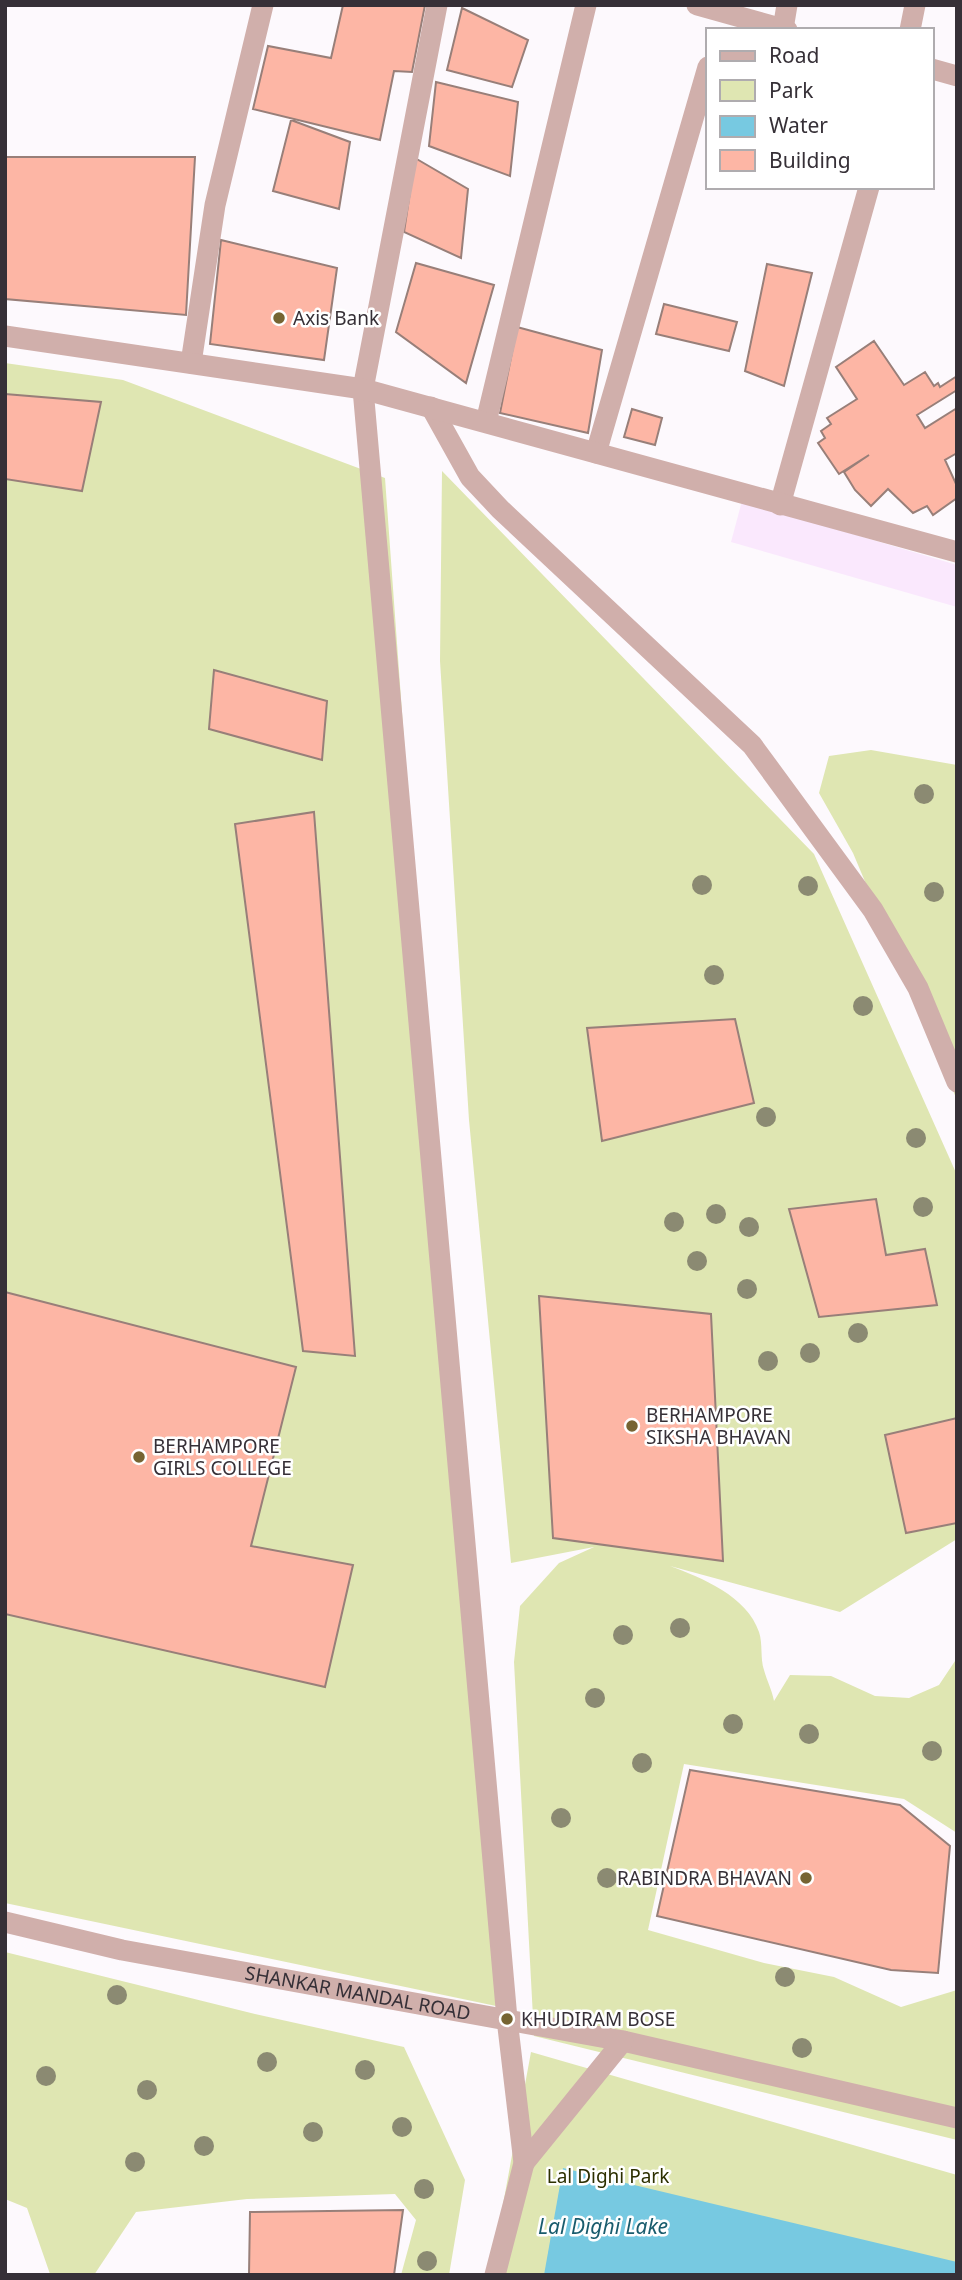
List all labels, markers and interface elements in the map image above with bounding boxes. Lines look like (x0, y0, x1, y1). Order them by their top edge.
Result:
legend (706, 28, 934, 189)
text: Road (769, 41, 819, 69)
text: Park (769, 76, 814, 104)
text: Water (769, 111, 828, 139)
text: Building (769, 146, 851, 174)
place label: Axis Bank (293, 305, 379, 331)
marker: Axis Bank (271, 310, 287, 326)
place label: BERHAMPORE SIKSHA BHAVAN (646, 1402, 791, 1450)
marker: BERHAMPORE SIKSHA BHAVAN (624, 1418, 640, 1434)
place label: BERHAMPORE GIRLS COLLEGE (153, 1433, 292, 1481)
marker: BERHAMPORE GIRLS COLLEGE (131, 1449, 147, 1465)
place label: RABINDRA BHAVAN (617, 1865, 792, 1891)
marker: RABINDRA BHAVAN (798, 1870, 814, 1886)
street label: SHANKAR MANDAL ROAD (243, 1960, 473, 2026)
place label: KHUDIRAM BOSE (521, 2006, 675, 2032)
marker: KHUDIRAM BOSE (499, 2011, 515, 2027)
park label: Lal Dighi Park (547, 2163, 669, 2189)
water label: Lal Dighi Lake (538, 2212, 668, 2240)

